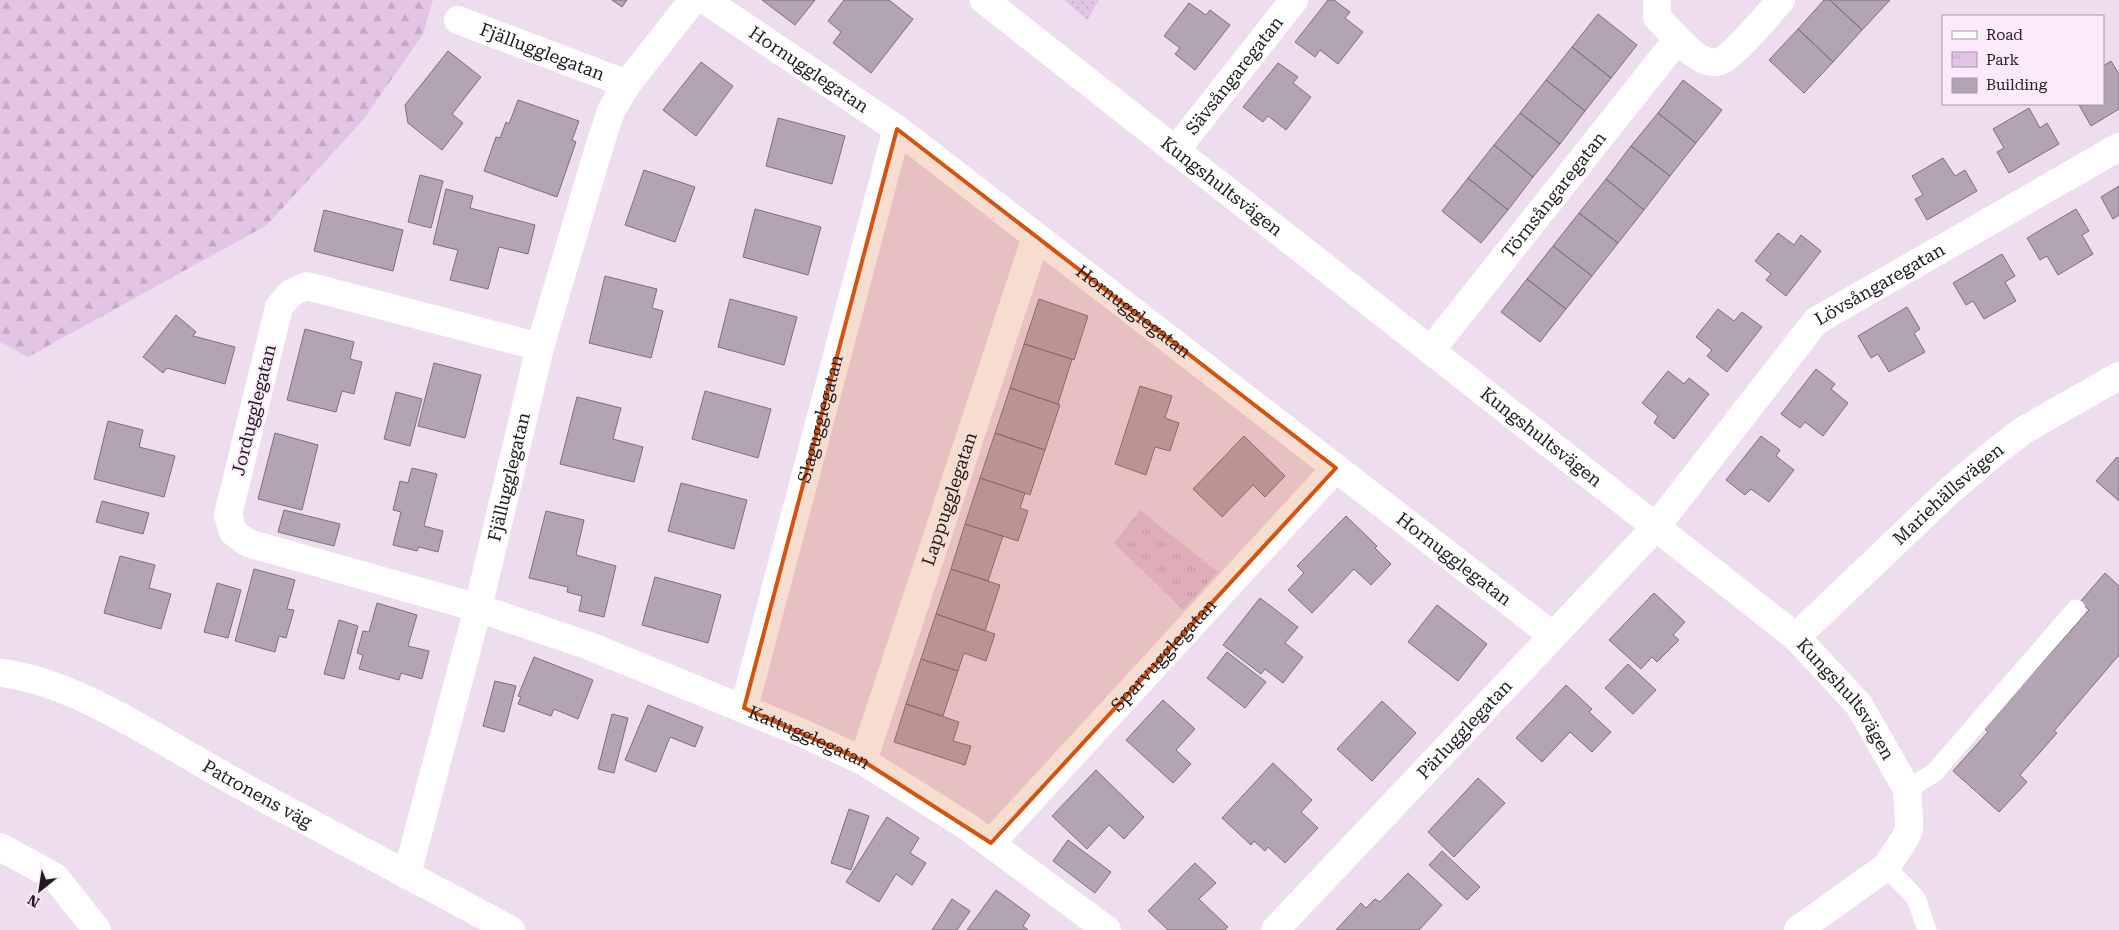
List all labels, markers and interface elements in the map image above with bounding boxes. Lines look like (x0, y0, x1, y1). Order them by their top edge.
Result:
street label: Sävsångaregatan (1181, 12, 1287, 139)
legend (1942, 15, 2104, 105)
street label: Fjällugglegatan (477, 18, 608, 85)
street label: Hornugglegatan (745, 22, 873, 117)
text: Road (1986, 26, 2023, 44)
text: Park (1986, 51, 2020, 69)
text: Building (1986, 76, 2048, 94)
street label: Törnsångaregatan (1497, 127, 1610, 262)
street label: Kungshultsvägen (1157, 132, 1287, 240)
street label: Lövsångaregatan (1811, 238, 1949, 329)
street label: Hornugglegatan (1072, 260, 1196, 362)
street label: Jordugglegatan (227, 342, 280, 478)
street label: Slagugglegatan (793, 352, 847, 485)
street label: Kungshultsvägen (1476, 382, 1607, 491)
street label: Fjällugglegatan (483, 410, 534, 543)
street label: Lappugglegatan (917, 429, 981, 568)
street label: Mariehällsvägen (1888, 438, 2008, 549)
street label: Hornugglegatan (1393, 508, 1516, 610)
street label: Sparvugglegatan (1106, 594, 1221, 716)
street label: Kungshultsvägen (1793, 634, 1899, 764)
street label: Pärlugglegatan (1412, 675, 1516, 783)
street label: Kattugglegatan (745, 701, 875, 773)
street label: Patronens väg (199, 755, 317, 833)
north arrow (15, 865, 65, 915)
text: N (25, 892, 42, 911)

